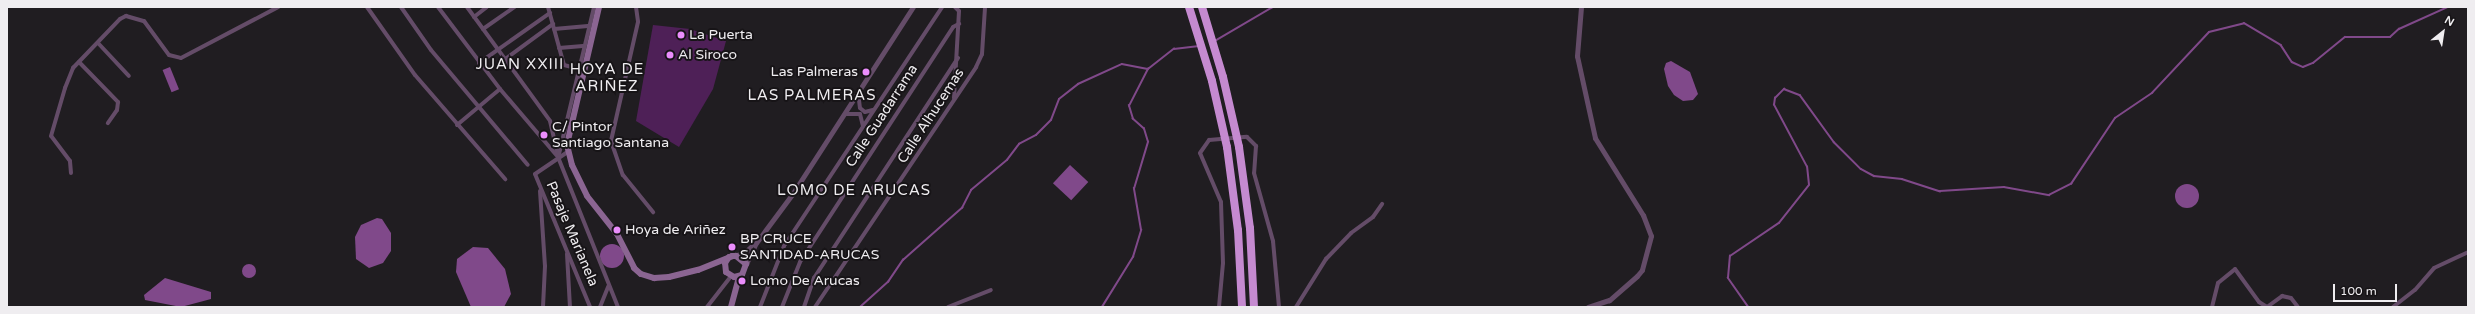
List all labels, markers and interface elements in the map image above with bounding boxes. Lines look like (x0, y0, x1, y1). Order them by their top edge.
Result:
north arrow (2423, 12, 2463, 52)
text: N (2442, 13, 2456, 29)
place label: La Puerta (689, 27, 753, 43)
marker: La Puerta (676, 30, 686, 40)
place label: Al Siroco (678, 47, 737, 63)
marker: Al Siroco (665, 50, 675, 60)
district label: JUAN XXIII (476, 56, 564, 74)
district label: HOYA DE ARIÑEZ (570, 60, 644, 95)
street label: Calle Guadarrama (843, 61, 921, 171)
place label: Las Palmeras (771, 64, 858, 80)
street label: Calle Alhucemas (894, 65, 968, 167)
marker: Las Palmeras (861, 67, 871, 77)
district label: LAS PALMERAS (747, 87, 877, 105)
place label: C/ Pintor Santiago Santana (552, 119, 669, 152)
marker: C/ Pintor Santiago Santana (539, 130, 549, 140)
street label: Pasaje Marianela (542, 179, 602, 289)
district label: LOMO DE ARUCAS (777, 182, 931, 200)
place label: Hoya de Ariñez (625, 222, 726, 238)
marker: Hoya de Ariñez (612, 225, 622, 235)
place label: BP CRUCE SANTIDAD-ARUCAS (740, 231, 879, 264)
marker: BP CRUCE SANTIDAD-ARUCAS (727, 242, 737, 252)
place label: Lomo De Arucas (750, 273, 860, 289)
marker: Lomo De Arucas (737, 276, 747, 286)
scale bar (2335, 276, 2399, 302)
text: 100 m (2340, 284, 2377, 298)

